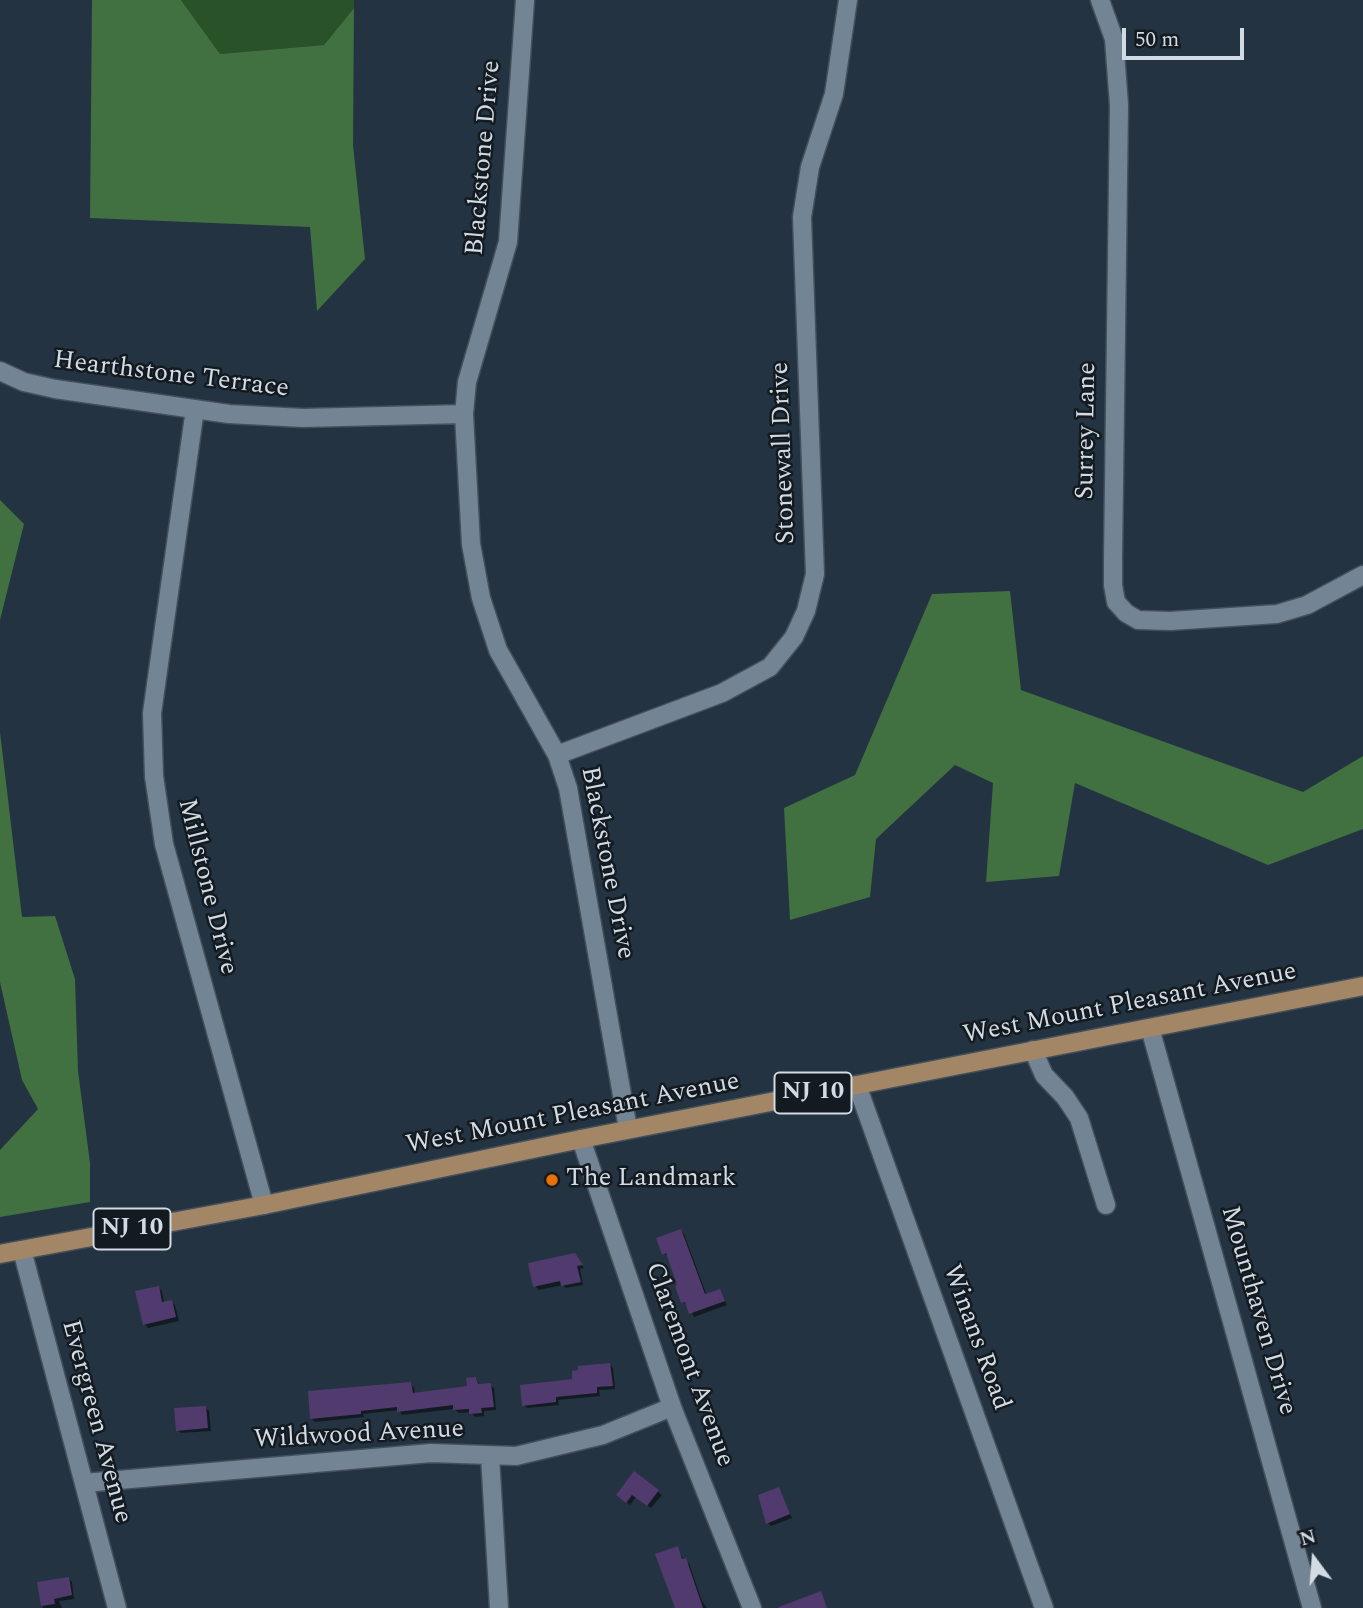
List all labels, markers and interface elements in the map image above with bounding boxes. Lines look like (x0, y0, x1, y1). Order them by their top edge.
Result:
scale bar (1125, 14, 1248, 58)
text: 50 m (1135, 24, 1179, 56)
street label: Blackstone Drive (461, 59, 509, 257)
street label: Hearthstone Terrace (51, 346, 291, 406)
street label: Stonewall Drive (766, 361, 804, 545)
street label: Surrey Lane (1071, 362, 1105, 500)
street label: Blackstone Drive (572, 764, 640, 962)
street label: Millstone Drive (169, 796, 243, 978)
street label: West Mount Pleasant Avenue (961, 957, 1299, 1053)
street label: West Mount Pleasant Avenue (404, 1067, 742, 1163)
road number: NJ 10 (774, 1072, 852, 1114)
place label: The Landmark (566, 1164, 736, 1196)
marker: The Landmark (544, 1172, 560, 1188)
street label: Mounthaven Drive (1212, 1203, 1302, 1419)
road number: NJ 10 (94, 1209, 170, 1250)
street label: Claremont Avenue (637, 1259, 739, 1471)
street label: Winans Road (934, 1261, 1016, 1415)
street label: Evergreen Avenue (53, 1317, 137, 1527)
street label: Wildwood Avenue (253, 1415, 465, 1457)
text: N (1297, 1522, 1320, 1554)
north arrow (1279, 1524, 1349, 1594)

